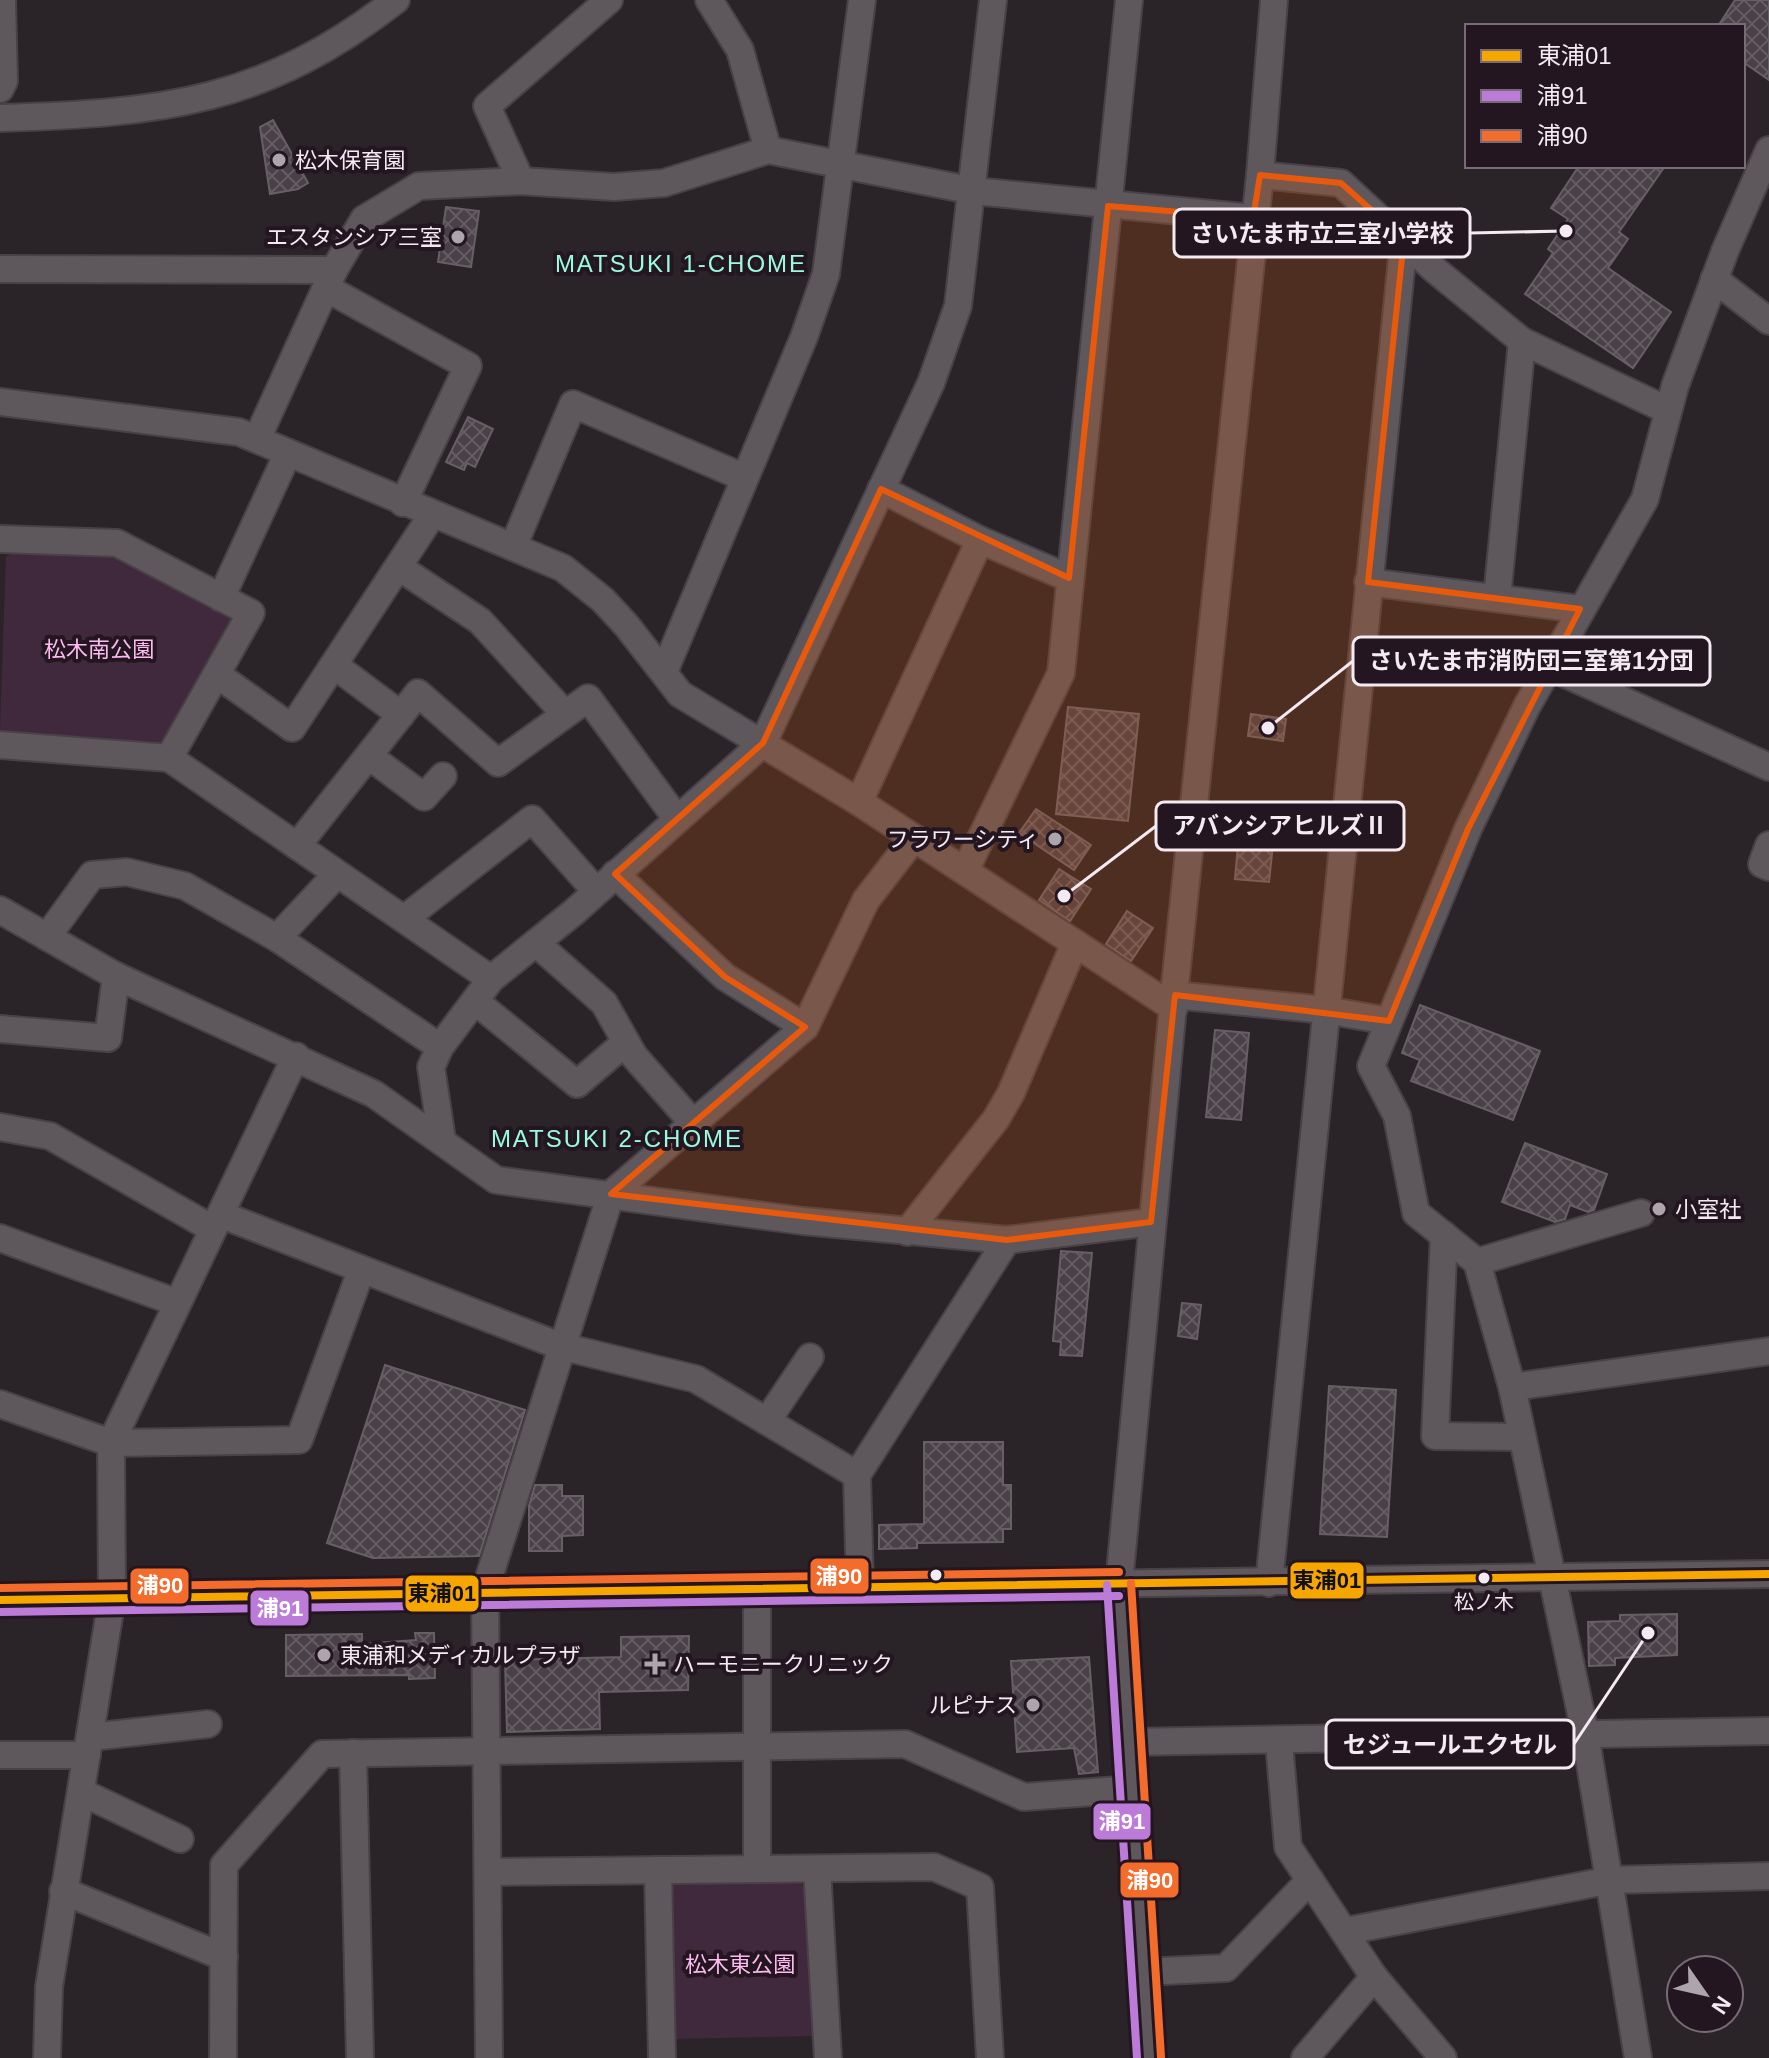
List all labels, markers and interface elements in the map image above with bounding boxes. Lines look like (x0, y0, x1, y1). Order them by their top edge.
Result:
legend (1465, 24, 1745, 168)
text: 東浦01 (1537, 42, 1612, 69)
text: 浦91 (1537, 82, 1588, 109)
text: 浦90 (1537, 122, 1588, 149)
place label: 松木保育園 (295, 148, 405, 173)
marker: 松木保育園 (270, 151, 288, 169)
callout: さいたま市立三室小学校 (1174, 209, 1470, 257)
text: さいたま市立三室小学校 (1190, 220, 1454, 247)
place label: エスタンシア三室 (266, 225, 442, 250)
marker: エスタンシア三室 (449, 228, 467, 246)
district label: MATSUKI 1-CHOME (555, 250, 807, 277)
park label: 松木南公園 (44, 637, 154, 662)
callout: さいたま市消防団三室第1分団 (1353, 637, 1710, 685)
text: さいたま市消防団三室第1分団 (1369, 647, 1693, 674)
callout: アバンシアヒルズⅡ (1156, 802, 1404, 850)
text: アバンシアヒルズⅡ (1172, 812, 1388, 839)
place label: フラワーシティ (887, 827, 1039, 852)
marker: フラワーシティ (1046, 830, 1064, 848)
district label: MATSUKI 2-CHOME (491, 1125, 743, 1152)
place label: 小室社 (1675, 1197, 1741, 1222)
marker: 小室社 (1650, 1200, 1668, 1218)
line badge: 浦90 (809, 1557, 870, 1595)
line badge: 東浦01 (1289, 1561, 1365, 1600)
text: 浦90 (816, 1564, 862, 1589)
line badge: 浦90 (129, 1567, 190, 1605)
unlabelled marker (928, 1567, 944, 1583)
text: 東浦01 (1293, 1568, 1361, 1593)
marker: 松ノ木 (1476, 1570, 1492, 1586)
text: 浦90 (137, 1573, 183, 1598)
line badge: 東浦01 (404, 1574, 480, 1613)
text: 東浦01 (408, 1581, 476, 1606)
line badge: 浦91 (249, 1589, 310, 1627)
place label: 松ノ木 (1454, 1591, 1514, 1613)
text: 浦91 (257, 1596, 303, 1621)
place label: 東浦和メディカルプラザ (340, 1643, 580, 1668)
marker: 東浦和メディカルプラザ (315, 1646, 333, 1664)
place label: ハーモニークリニック (673, 1652, 893, 1677)
marker: ハーモニークリニック (644, 1653, 666, 1675)
place label: ルピナス (929, 1693, 1017, 1718)
marker: ルピナス (1024, 1696, 1042, 1714)
callout: セジュールエクセル (1326, 1720, 1574, 1768)
text: セジュールエクセル (1343, 1731, 1557, 1758)
line badge: 浦91 (1092, 1802, 1152, 1841)
text: 浦91 (1099, 1809, 1145, 1834)
line badge: 浦90 (1119, 1861, 1180, 1899)
text: 浦90 (1127, 1868, 1173, 1893)
park label: 松木東公園 (685, 1952, 795, 1977)
north arrow (1665, 1954, 1745, 2034)
text: N (1706, 1991, 1736, 2018)

